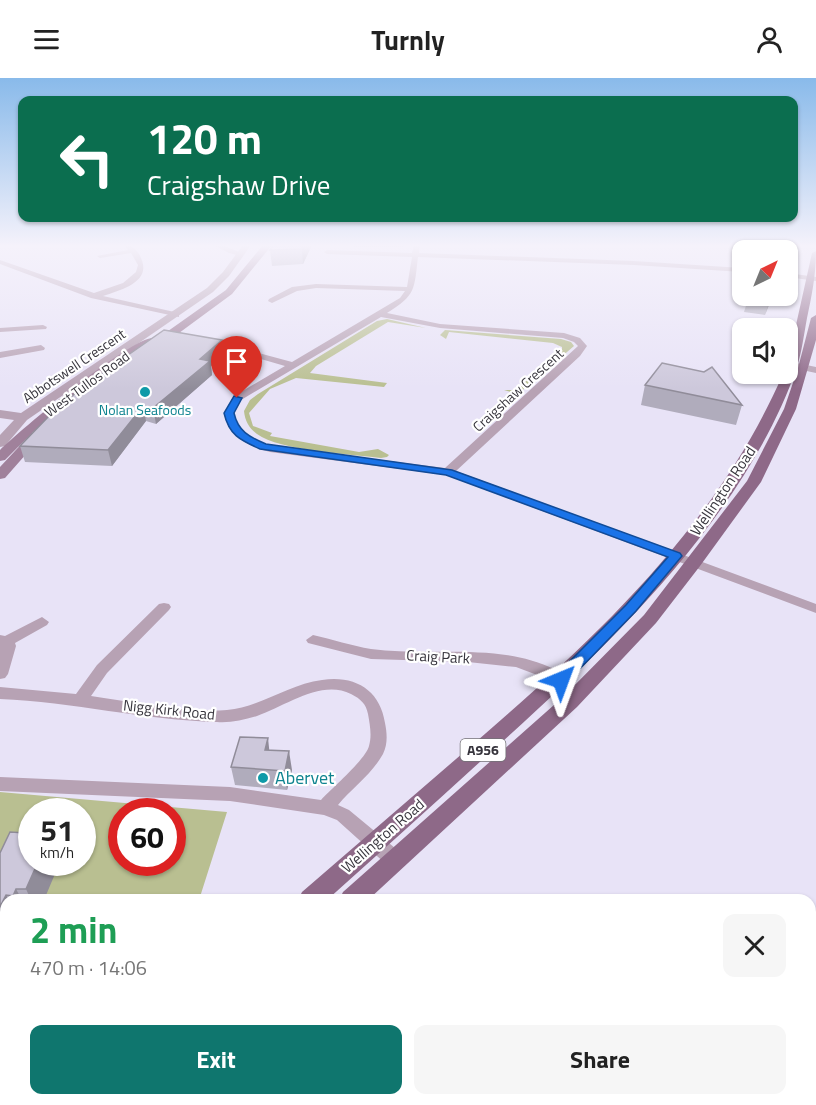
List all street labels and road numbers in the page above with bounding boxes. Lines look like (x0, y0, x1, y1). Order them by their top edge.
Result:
street label: Abbotswell Crescent (18, 323, 130, 408)
street label: Craigshaw Crescent (468, 343, 568, 436)
street label: West Tullos Road (40, 345, 134, 422)
street label: Wellington Road (684, 441, 761, 540)
street label: Craig Park (406, 643, 470, 670)
street label: Nigg Kirk Road (122, 693, 216, 726)
road number: A956 (460, 739, 506, 761)
street label: Wellington Road (336, 793, 429, 878)

